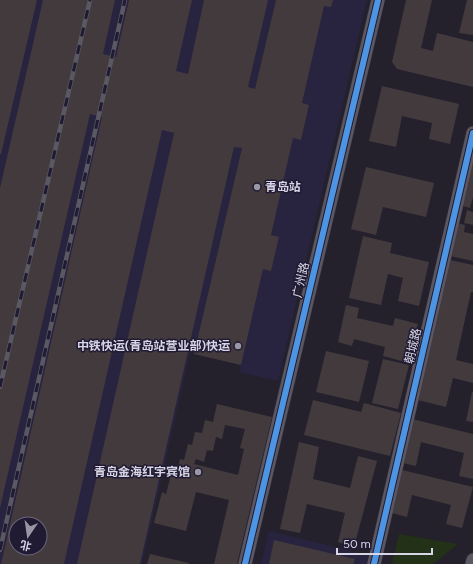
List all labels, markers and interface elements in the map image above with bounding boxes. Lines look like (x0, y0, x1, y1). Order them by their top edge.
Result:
place label: 青岛站 (265, 180, 301, 194)
marker: 青岛站 (252, 182, 262, 192)
street label: 广州路 (290, 261, 312, 299)
street label: 朝城路 (402, 327, 424, 365)
place label: 中铁快运(青岛站营业部)快运 (77, 339, 230, 353)
marker: 中铁快运(青岛站营业部)快运 (233, 341, 243, 351)
place label: 青岛金海红宇宾馆 (94, 465, 190, 479)
marker: 青岛金海红宇宾馆 (193, 467, 203, 477)
north arrow (8, 516, 48, 556)
scale bar (337, 530, 432, 556)
text: 50 m (343, 537, 371, 551)
text: 北 (19, 538, 33, 553)

